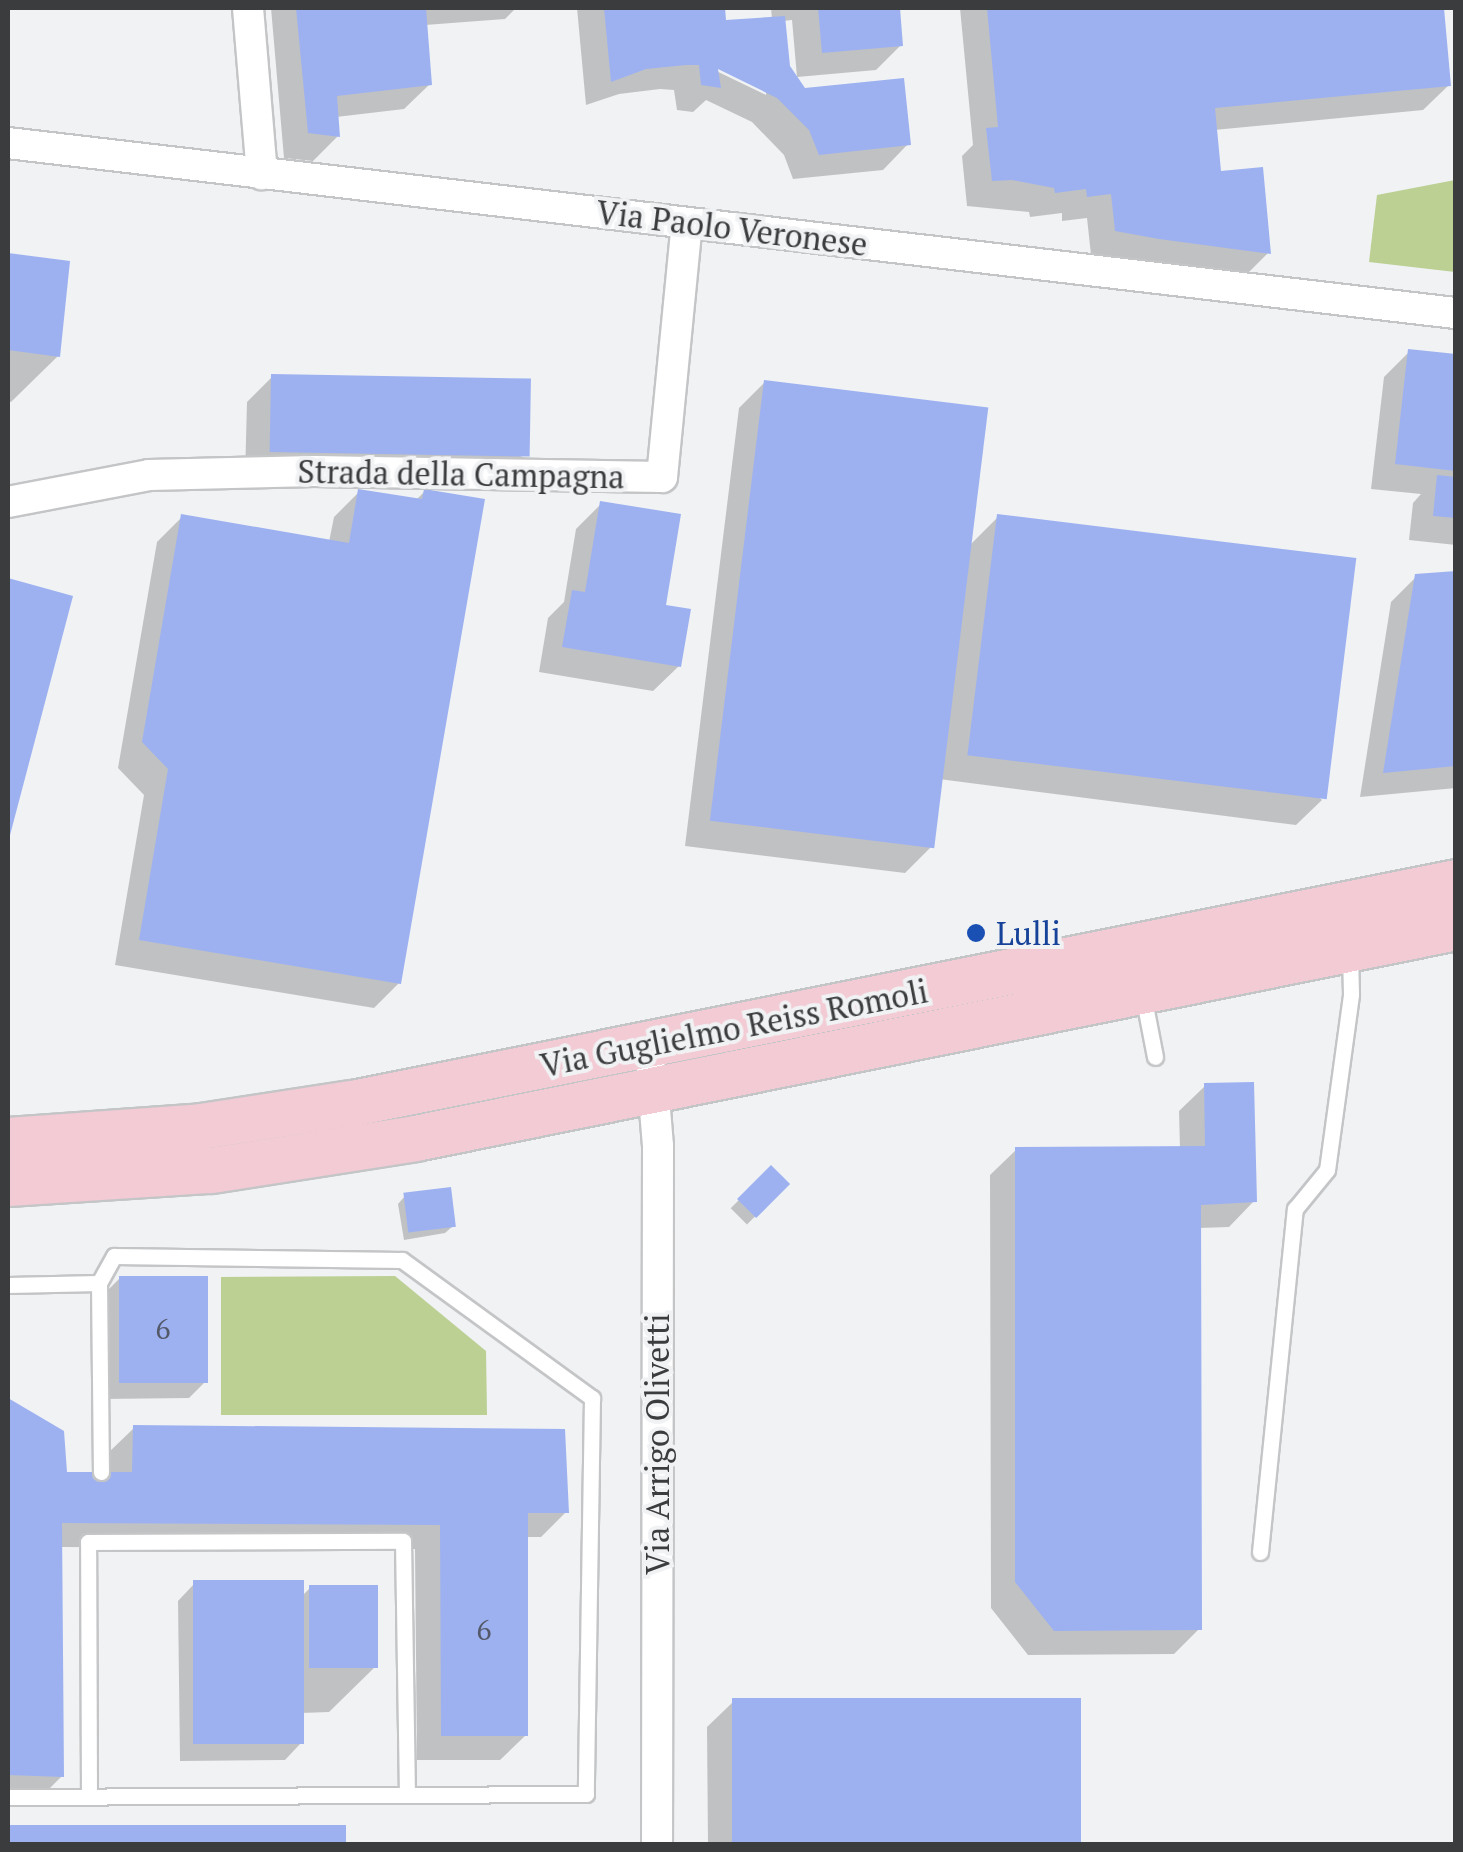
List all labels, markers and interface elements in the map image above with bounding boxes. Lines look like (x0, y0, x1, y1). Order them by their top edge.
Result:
street label: Via Paolo Veronese (594, 192, 870, 264)
street label: Strada della Campagna (297, 452, 625, 496)
place label: Lulli (996, 914, 1061, 952)
marker: Lulli (965, 922, 987, 944)
street label: Via Guglielmo Reiss Romoli (537, 972, 931, 1084)
house number: 6 (156, 1312, 170, 1346)
street label: Via Arrigo Olivetti (638, 1313, 676, 1575)
house number: 6 (477, 1613, 491, 1647)

